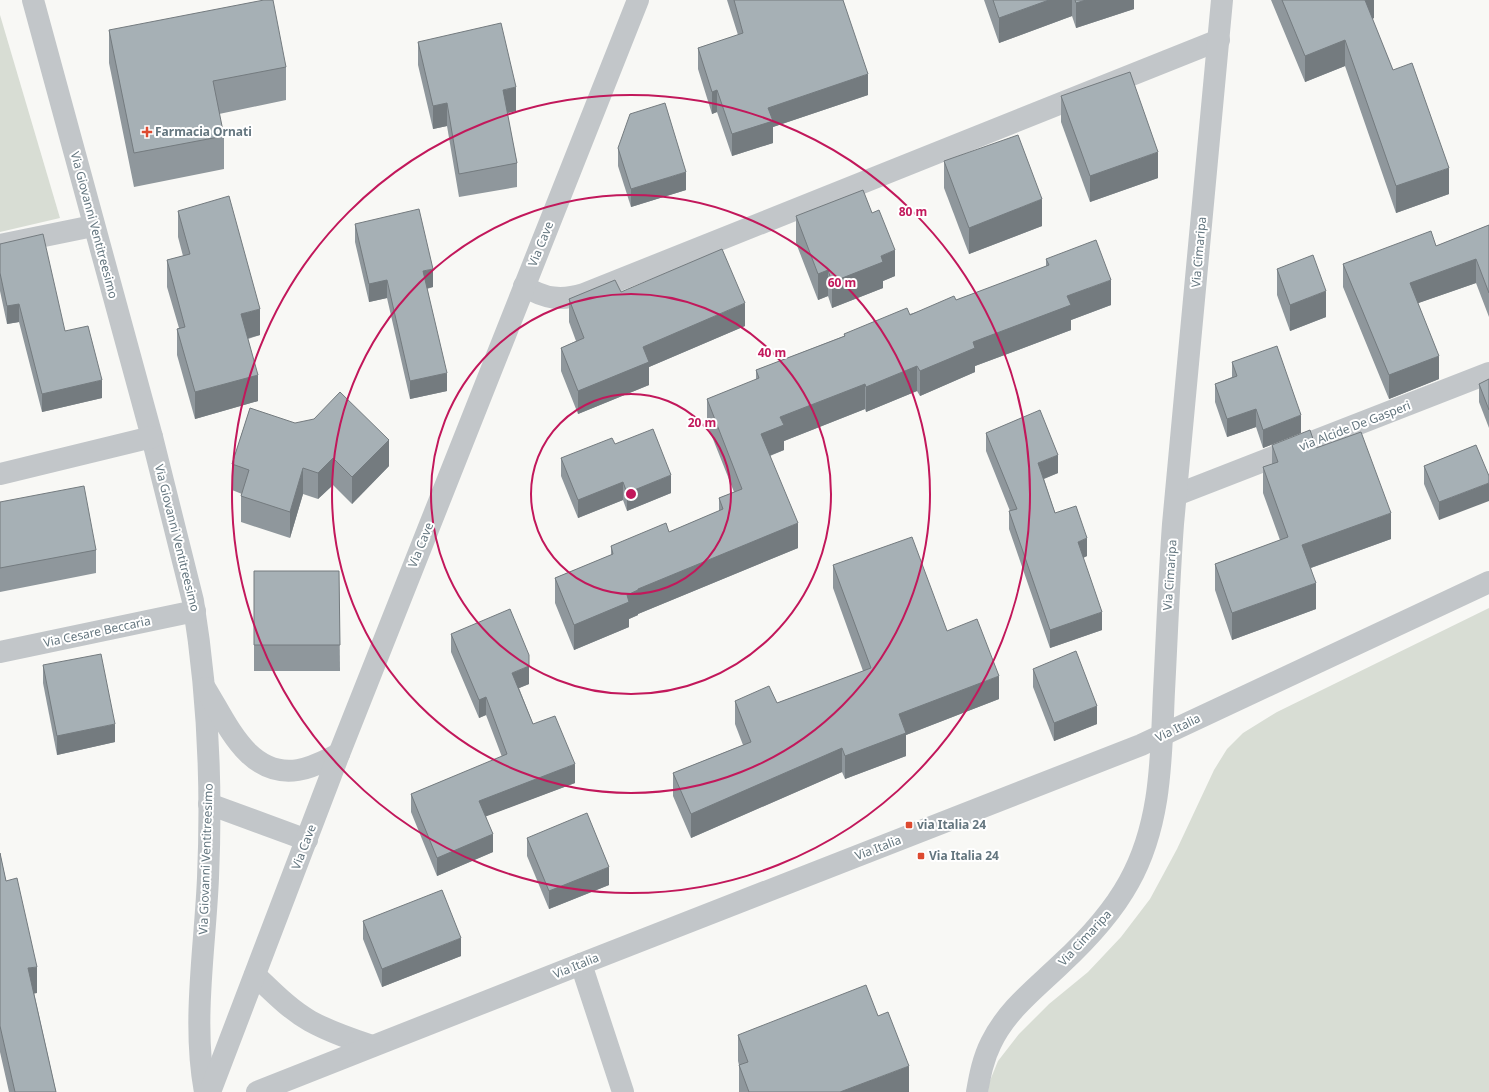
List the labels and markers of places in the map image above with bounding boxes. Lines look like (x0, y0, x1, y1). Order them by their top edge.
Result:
place label: Farmacia Ornati (155, 123, 252, 140)
marker: Farmacia Ornati (142, 127, 152, 137)
centre of rings (624, 487, 638, 501)
place label: via Italia 24 (917, 816, 986, 833)
marker: via Italia 24 (904, 820, 914, 830)
place label: Via Italia 24 (929, 847, 999, 864)
marker: Via Italia 24 (916, 851, 926, 861)

